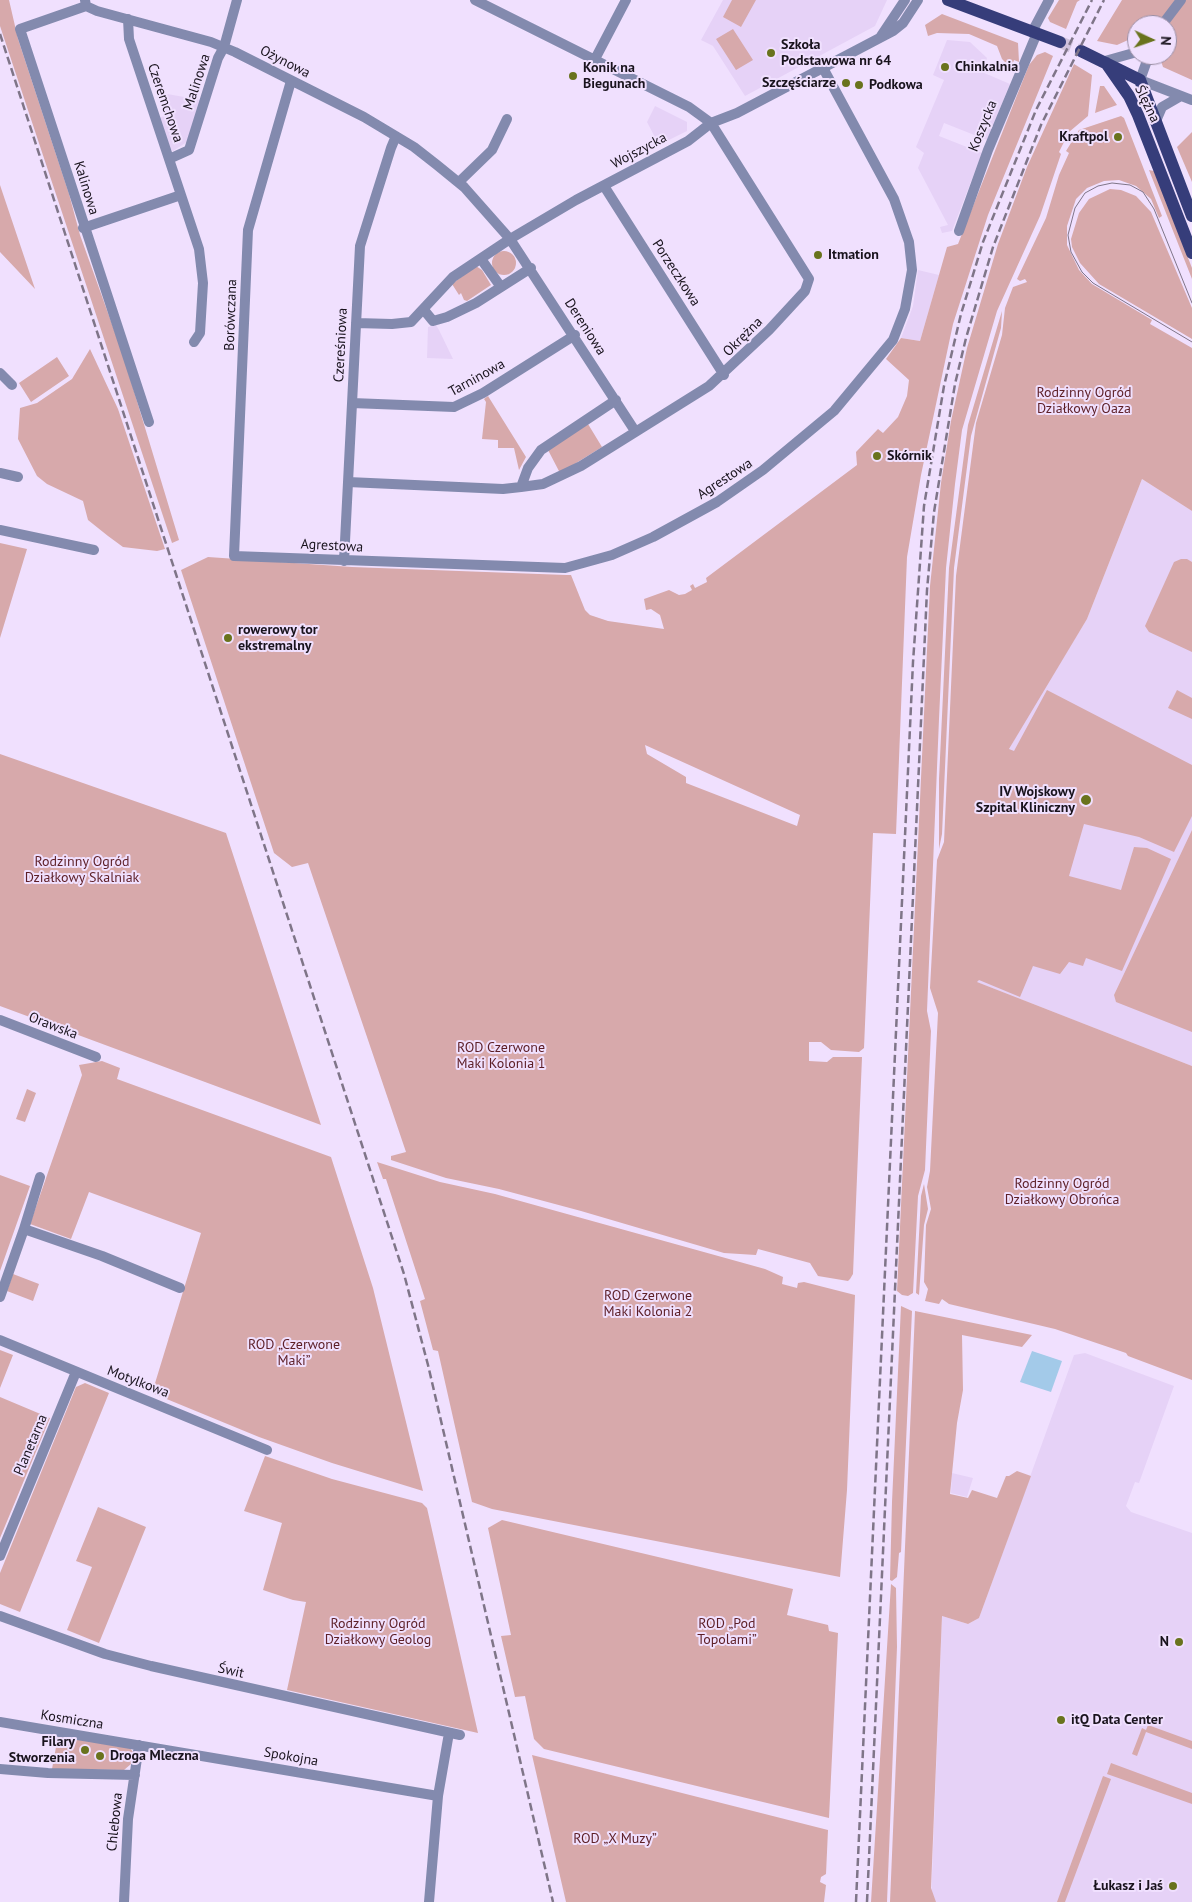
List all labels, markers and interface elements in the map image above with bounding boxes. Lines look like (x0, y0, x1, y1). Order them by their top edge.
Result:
north arrow (1127, 15, 1177, 65)
text: N (1157, 36, 1175, 46)
place label: Szkoła Podstawowa nr 64 (781, 37, 891, 70)
street label: Ożynowa (257, 42, 313, 82)
marker: Szkoła Podstawowa nr 64 (765, 47, 777, 59)
street label: Malinowa (180, 52, 214, 112)
place label: Chinkalnia (955, 59, 1018, 75)
place label: Konik na Biegunach (583, 60, 645, 92)
street label: Czeremchowa (144, 61, 186, 145)
marker: Chinkalnia (939, 61, 951, 73)
marker: Konik na Biegunach (567, 70, 579, 82)
place label: Szczęściarze (762, 75, 836, 91)
marker: Szczęściarze (840, 77, 852, 89)
place label: Podkowa (869, 77, 923, 93)
marker: Podkowa (853, 79, 865, 91)
street label: Ślężna (1131, 83, 1163, 125)
street label: Koszycka (965, 98, 1001, 154)
street label: Wojszycka (608, 129, 670, 173)
place label: Kraftpol (1059, 129, 1108, 145)
marker: Kraftpol (1112, 131, 1124, 143)
street label: Kalinowa (70, 159, 102, 217)
street label: Porzeczkowa (648, 237, 704, 309)
place label: Itmation (828, 247, 879, 263)
marker: Itmation (812, 249, 824, 261)
street label: Borówczana (221, 279, 241, 351)
street label: Dereniowa (560, 296, 610, 358)
street label: Czereśniowa (331, 307, 351, 383)
street label: Okrężna (720, 314, 766, 360)
street label: Tarninowa (446, 356, 508, 400)
park label: Rodzinny Ogród Działkowy Oaza (1036, 385, 1132, 418)
place label: Skórnik (887, 448, 932, 464)
marker: Skórnik (871, 450, 883, 462)
street label: Agrestowa (694, 455, 756, 503)
street label: Agrestowa (300, 536, 364, 556)
place label: rowerowy tor ekstremalny (238, 622, 318, 654)
marker: rowerowy tor ekstremalny (222, 632, 234, 644)
place label: IV Wojskowy Szpital Kliniczny (976, 784, 1075, 816)
marker: IV Wojskowy Szpital Kliniczny (1079, 793, 1093, 807)
park label: Rodzinny Ogród Działkowy Skalniak (25, 854, 139, 886)
street label: Orawska (26, 1009, 80, 1043)
park label: ROD Czerwone Maki Kolonia 1 (457, 1040, 545, 1072)
park label: Rodzinny Ogród Działkowy Obrońca (1005, 1176, 1119, 1208)
park label: ROD Czerwone Maki Kolonia 2 (604, 1288, 692, 1320)
park label: ROD „Czerwone Maki” (248, 1337, 340, 1370)
street label: Motylkowa (105, 1363, 171, 1401)
street label: Planetarna (11, 1412, 51, 1478)
park label: Rodzinny Ogród Działkowy Geolog (325, 1616, 431, 1648)
park label: ROD „Pod Topolami” (697, 1616, 757, 1648)
place label: N (1160, 1634, 1169, 1650)
marker: N (1173, 1636, 1185, 1648)
street label: Świt (216, 1660, 246, 1682)
street label: Kosmiczna (39, 1707, 105, 1733)
place label: itQ Data Center (1071, 1712, 1163, 1728)
marker: itQ Data Center (1055, 1714, 1067, 1726)
place label: Filary Stworzenia (9, 1734, 75, 1766)
marker: Filary Stworzenia (79, 1744, 91, 1756)
street label: Spokojna (263, 1744, 319, 1770)
place label: Droga Mleczna (110, 1748, 199, 1764)
marker: Droga Mleczna (94, 1750, 106, 1762)
street label: Chlebowa (104, 1792, 126, 1852)
park label: ROD „X Muzy” (573, 1831, 657, 1847)
place label: Łukasz i Jaś (1094, 1878, 1163, 1894)
marker: Łukasz i Jaś (1167, 1880, 1179, 1892)

